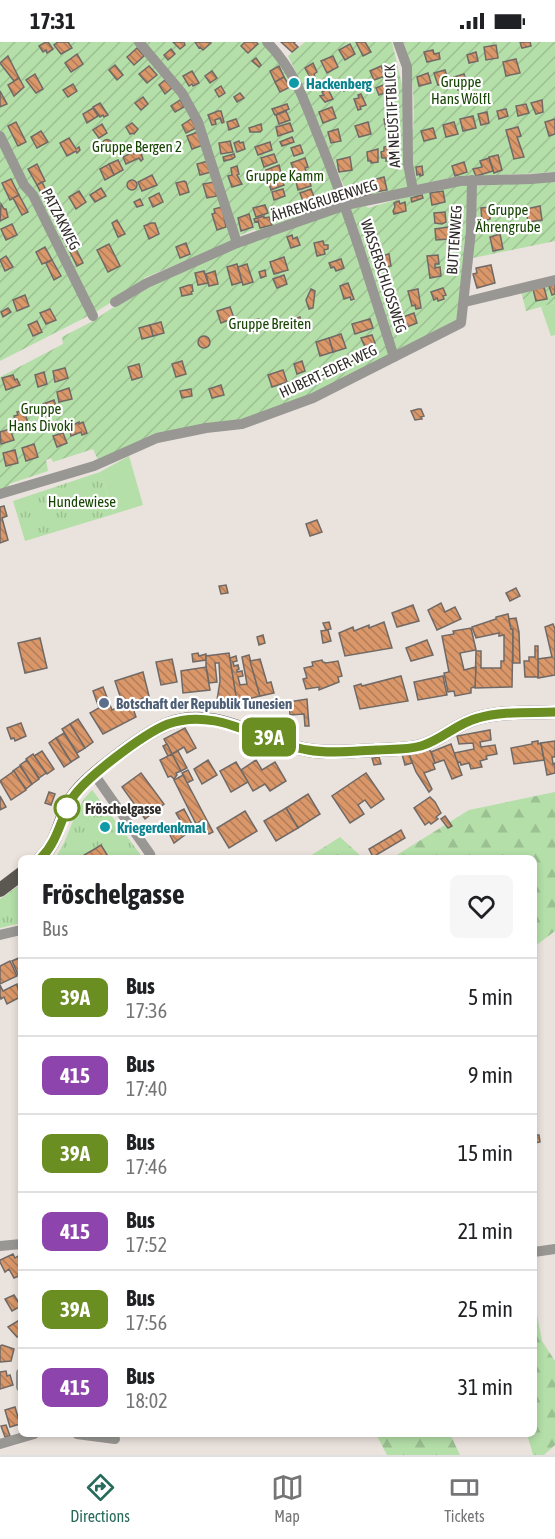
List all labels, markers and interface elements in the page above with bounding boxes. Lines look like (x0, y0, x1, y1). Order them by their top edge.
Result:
text: 17:31 (30, 8, 75, 34)
street label: AM NEUSTIFTBLICK (381, 63, 403, 168)
park label: Gruppe Hans Wölfl (431, 73, 491, 107)
place label: Hackenberg (306, 75, 373, 92)
marker: Hackenberg (287, 76, 301, 90)
park label: Gruppe Bergen 2 (92, 138, 182, 155)
park label: Gruppe Kamm (246, 167, 324, 184)
street label: ÄHRENGRUBENWEG (269, 176, 379, 224)
street label: PATZAKWEG (38, 185, 84, 253)
park label: Gruppe Ährengrube (475, 201, 541, 235)
street label: BUTTENWEG (443, 205, 465, 275)
street label: WASSERSCHLOSSWEG (358, 217, 410, 335)
park label: Gruppe Breiten (229, 315, 311, 332)
street label: HUBERT-EDER-WEG (276, 341, 380, 401)
park label: Gruppe Hans Divoki (9, 400, 73, 434)
park label: Hundewiese (48, 493, 116, 510)
place label: Botschaft der Republik Tunesien (116, 695, 292, 712)
marker: Botschaft der Republik Tunesien (97, 696, 111, 710)
line badge: 39A (234, 718, 304, 756)
text: 39A (254, 725, 284, 749)
marker: Fröschelgasse (54, 795, 80, 821)
place label: Fröschelgasse (85, 800, 162, 817)
place label: Kriegerdenkmal (117, 819, 207, 836)
marker: Kriegerdenkmal (98, 820, 112, 834)
button: heart (450, 875, 513, 938)
text: Fröschelgasse (42, 878, 185, 910)
text: Bus (42, 917, 68, 940)
text: Bus (126, 973, 155, 999)
text: 5 min (468, 984, 513, 1010)
text: 39A (60, 985, 90, 1009)
text: 17:36 (126, 999, 167, 1022)
text: Bus (126, 1051, 155, 1077)
text: 9 min (468, 1062, 513, 1088)
text: 415 (60, 1063, 90, 1087)
text: 17:40 (126, 1077, 167, 1100)
text: Bus (126, 1129, 155, 1155)
text: 15 min (458, 1140, 513, 1166)
text: 39A (60, 1141, 90, 1165)
text: 17:46 (126, 1155, 167, 1178)
text: Bus (126, 1207, 155, 1233)
text: 21 min (458, 1218, 513, 1244)
text: 415 (60, 1219, 90, 1243)
text: 17:52 (126, 1233, 167, 1256)
text: Bus (126, 1285, 155, 1311)
text: 25 min (458, 1296, 513, 1322)
text: 39A (60, 1297, 90, 1321)
text: 17:56 (126, 1311, 167, 1334)
text: Bus (126, 1363, 155, 1389)
text: 31 min (458, 1374, 513, 1400)
text: 415 (60, 1375, 90, 1399)
text: 18:02 (126, 1389, 168, 1412)
tab: Directions (70, 1471, 130, 1525)
tab: Map (271, 1471, 304, 1525)
tab: Tickets (444, 1471, 485, 1525)

